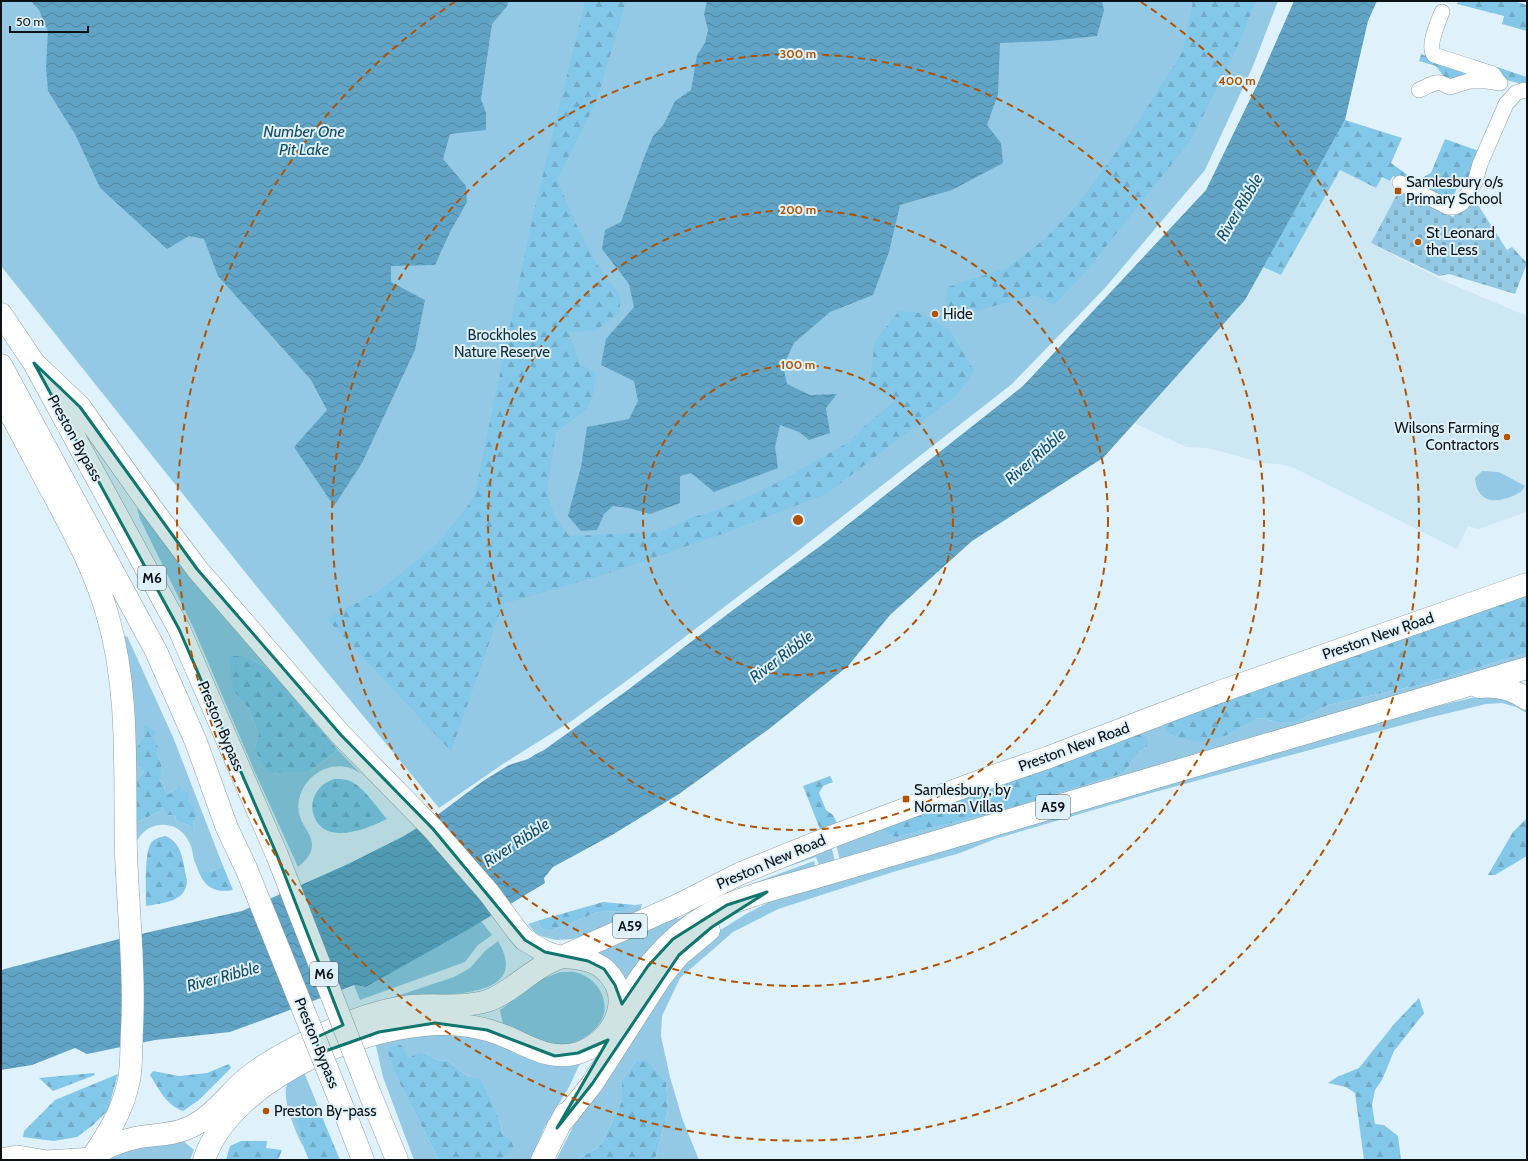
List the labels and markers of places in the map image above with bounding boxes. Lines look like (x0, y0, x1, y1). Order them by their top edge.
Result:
place label: Samlesbury o/s Primary School (1406, 173, 1503, 208)
marker: Samlesbury o/s Primary School (1393, 186, 1403, 196)
place label: St Leonard the Less (1426, 224, 1495, 259)
marker: St Leonard the Less (1413, 237, 1423, 247)
place label: Hide (943, 305, 973, 323)
marker: Hide (930, 309, 940, 319)
place label: Wilsons Farming Contractors (1395, 419, 1500, 454)
marker: Wilsons Farming Contractors (1502, 432, 1512, 442)
centre of rings (791, 513, 805, 527)
place label: Samlesbury, by Norman Villas (914, 781, 1011, 816)
marker: Samlesbury, by Norman Villas (901, 794, 911, 804)
place label: Preston By-pass (274, 1102, 376, 1120)
marker: Preston By-pass (261, 1106, 271, 1116)

